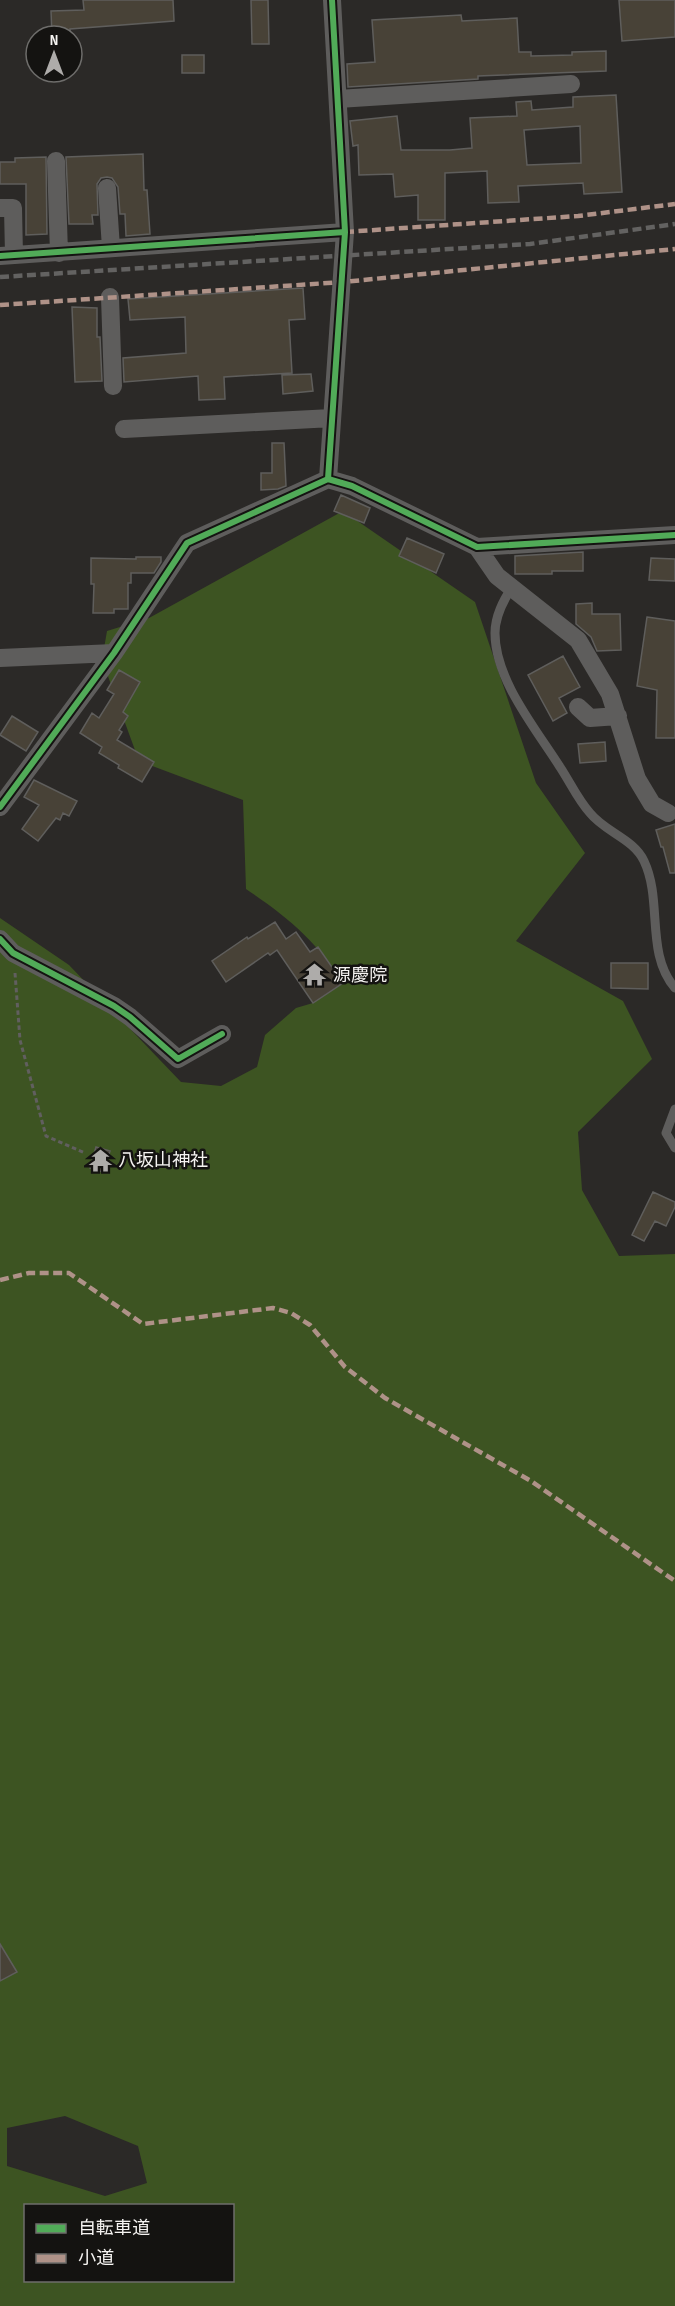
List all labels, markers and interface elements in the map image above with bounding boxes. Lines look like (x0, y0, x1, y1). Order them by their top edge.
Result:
north arrow (24, 24, 84, 84)
text: N (50, 31, 58, 50)
temple icon: 源慶院 (302, 962, 328, 988)
place label: 源慶院 (333, 965, 387, 986)
temple icon: 八坂山神社 (87, 1147, 113, 1173)
place label: 八坂山神社 (118, 1150, 208, 1171)
legend (24, 2204, 234, 2282)
text: 自転車道 (78, 2218, 150, 2239)
text: 小道 (78, 2248, 114, 2269)

